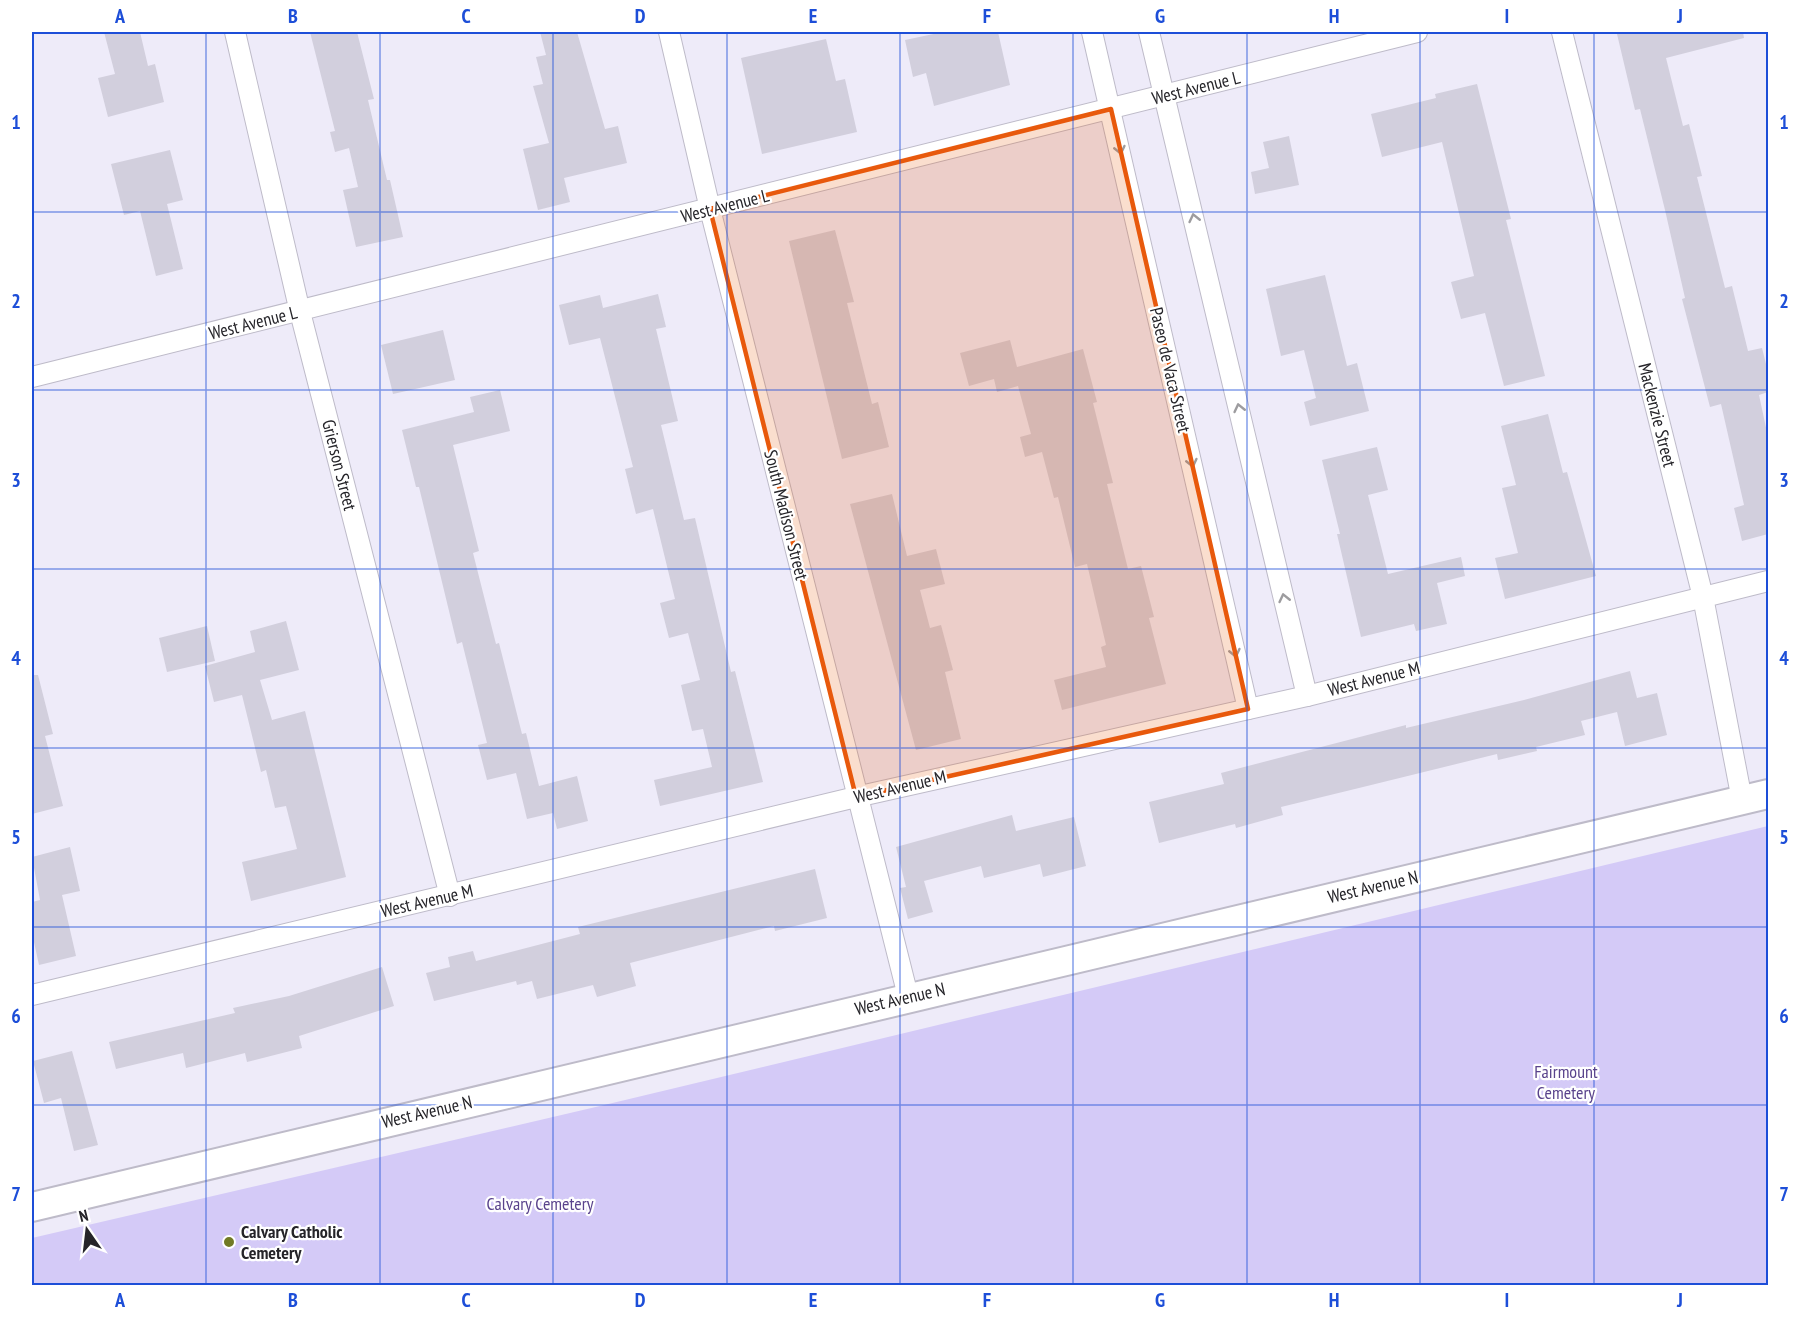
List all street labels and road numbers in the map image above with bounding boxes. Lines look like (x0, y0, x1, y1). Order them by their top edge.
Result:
street label: West Avenue L (1149, 65, 1243, 110)
street label: West Avenue L (678, 183, 772, 228)
street label: West Avenue L (206, 300, 300, 345)
street label: Paseo de Vaca Street (1145, 305, 1196, 435)
street label: Mackenzie Street (1633, 361, 1681, 469)
street label: Grierson Street (317, 417, 362, 513)
street label: South Madison Street (759, 447, 814, 582)
street label: West Avenue M (1325, 656, 1422, 701)
street label: West Avenue M (851, 765, 948, 808)
street label: West Avenue N (1325, 865, 1420, 908)
street label: West Avenue M (378, 879, 475, 922)
street label: West Avenue N (852, 977, 947, 1020)
street label: West Avenue N (379, 1090, 474, 1133)

